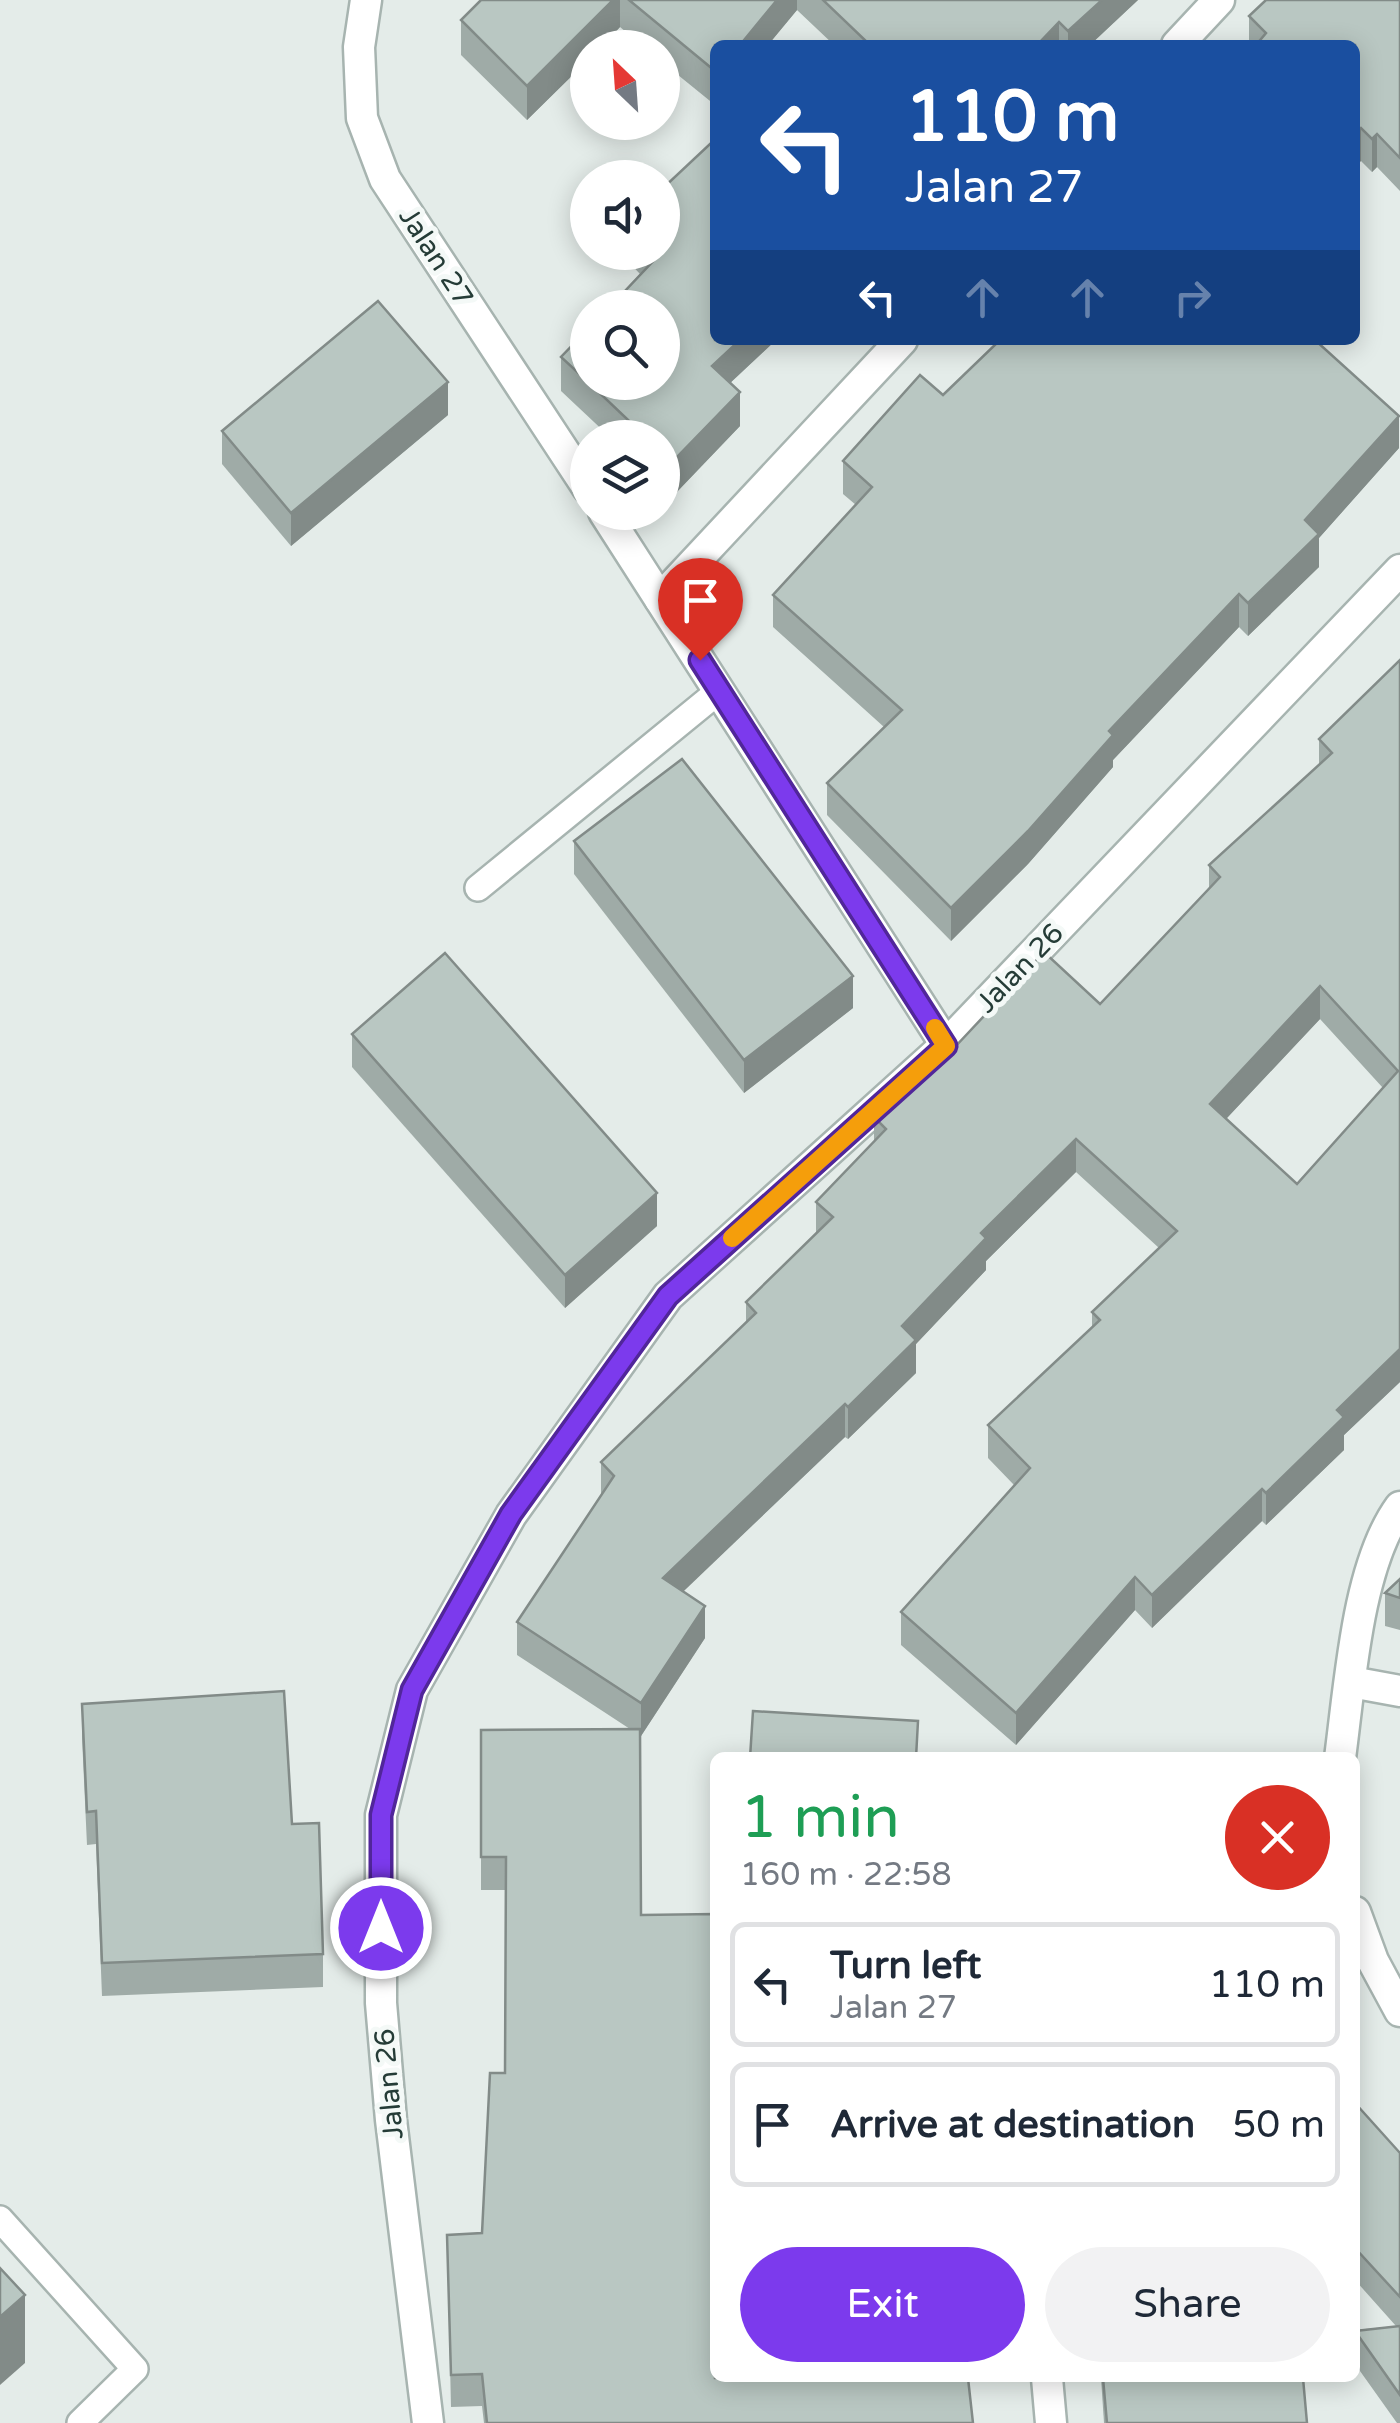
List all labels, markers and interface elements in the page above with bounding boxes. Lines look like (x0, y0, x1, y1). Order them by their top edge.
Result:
north arrow (570, 30, 680, 140)
map controls (570, 30, 680, 530)
text: 110 m (905, 76, 1119, 160)
icon: left (740, 80, 870, 210)
button: sound (570, 160, 680, 270)
text: Jalan 27 (905, 161, 1083, 215)
street label: Jalan 27 (392, 201, 480, 313)
icon: left (850, 270, 905, 325)
icon: ahead (955, 270, 1010, 325)
icon: ahead (1060, 270, 1115, 325)
icon: right (1165, 270, 1220, 325)
button: search (570, 290, 680, 400)
button: layers (570, 420, 680, 530)
pin (658, 558, 743, 661)
icon: arrive (673, 573, 728, 628)
street label: Jalan 26 (969, 916, 1071, 1020)
text: 1 min (740, 1782, 900, 1854)
button: close (1225, 1785, 1330, 1890)
text: 160 m · 22:58 (740, 1856, 952, 1894)
position arrow (329, 1876, 433, 1980)
text: Turn left (830, 1943, 981, 1989)
icon: left (745, 1957, 800, 2012)
text: 110 m (1209, 1962, 1325, 2008)
text: Jalan 27 (830, 1989, 957, 2027)
street label: Jalan 26 (367, 2027, 411, 2141)
icon: arrive (745, 2097, 800, 2152)
text: Arrive at destination (830, 2102, 1195, 2148)
text: 50 m (1233, 2102, 1325, 2148)
button: Exit (740, 2247, 1025, 2362)
button: Share (1045, 2247, 1330, 2362)

